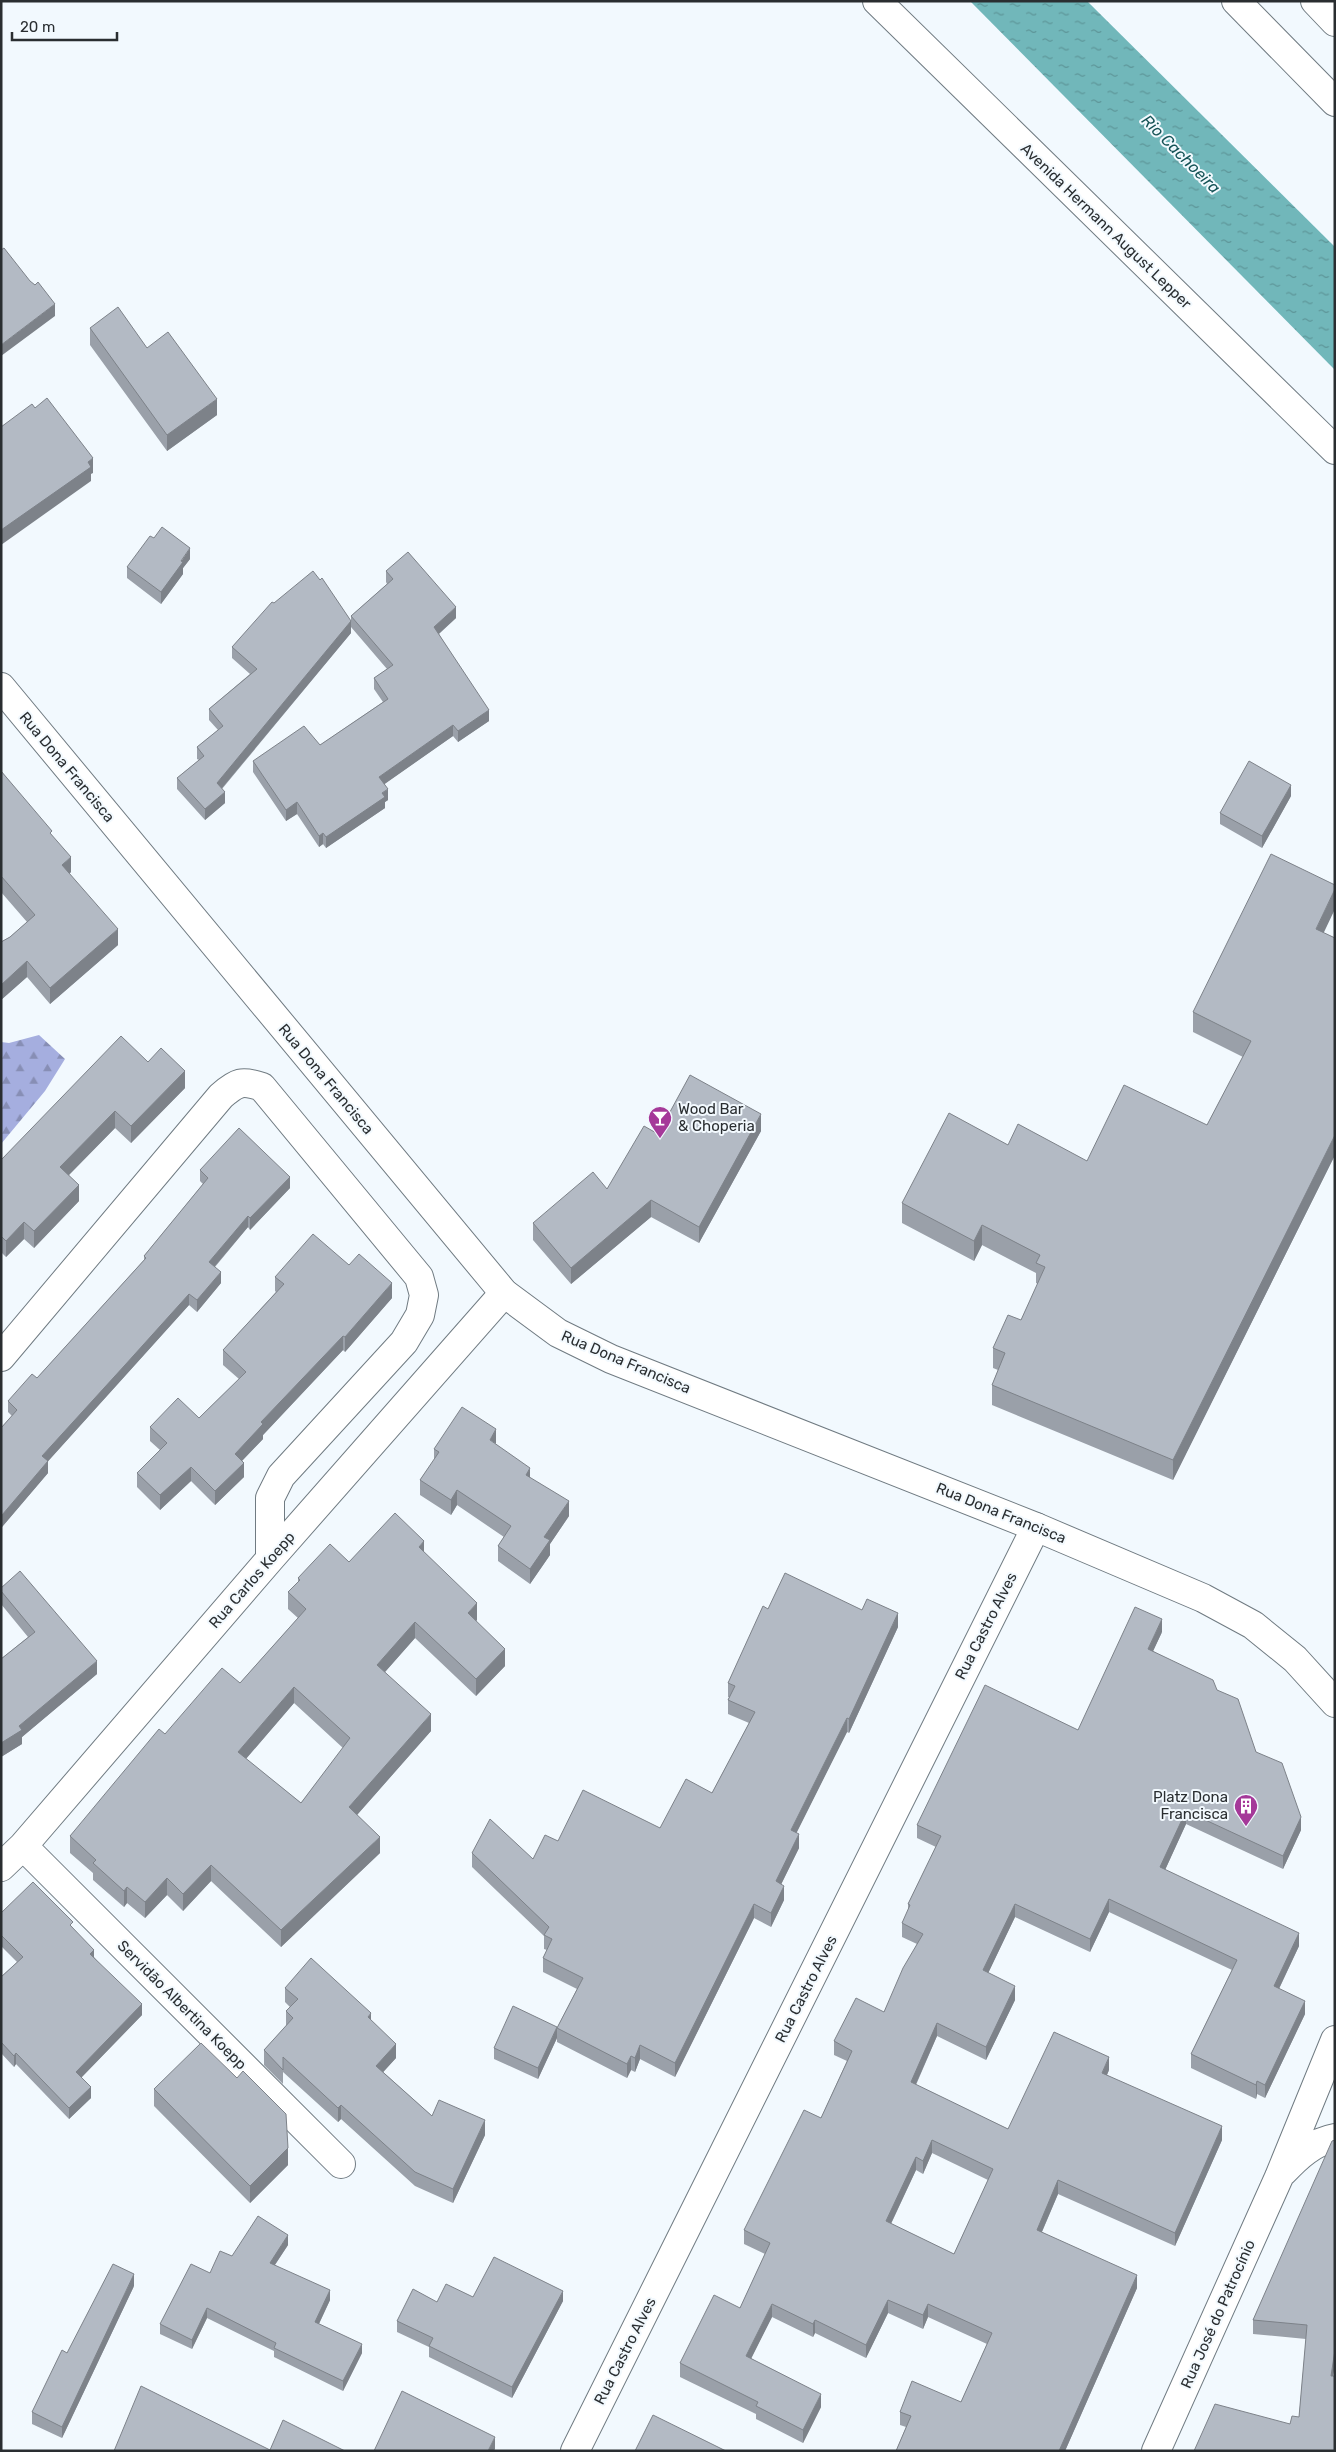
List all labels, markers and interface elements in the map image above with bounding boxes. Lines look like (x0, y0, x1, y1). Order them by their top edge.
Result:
scale bar (12, 10, 118, 42)
text: 20 m (20, 18, 55, 36)
water label: Rio Cachoeira (1138, 111, 1224, 197)
street label: Avenida Hermann August Lepper (1017, 140, 1195, 313)
street label: Rua Dona Francisca (16, 708, 118, 826)
street label: Rua Dona Francisca (275, 1020, 377, 1138)
place label: Wood Bar & Choperia (678, 1100, 755, 1135)
bar icon: Wood Bar & Choperia (647, 1105, 673, 1139)
street label: Rua Dona Francisca (559, 1327, 693, 1397)
street label: Rua Dona Francisca (933, 1479, 1069, 1547)
street label: Rua Carlos Koepp (205, 1528, 299, 1632)
street label: Rua Castro Alves (951, 1569, 1021, 1683)
place label: Platz Dona Francisca (1153, 1788, 1228, 1823)
building icon: Platz Dona Francisca (1233, 1793, 1259, 1827)
street label: Rua Castro Alves (771, 1932, 841, 2046)
street label: Servidão Albertina Koepp (114, 1937, 250, 2073)
street label: Rua José do Patrocínio (1177, 2237, 1259, 2391)
street label: Rua Castro Alves (590, 2294, 660, 2408)

